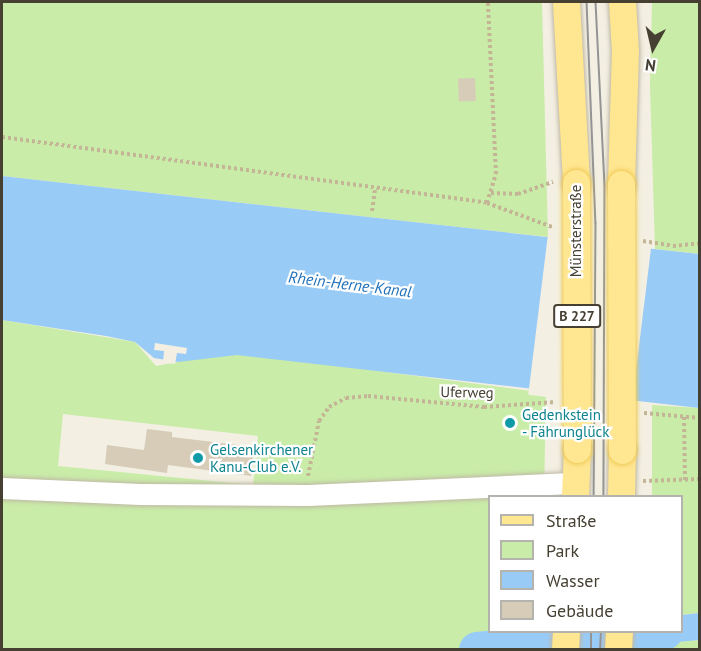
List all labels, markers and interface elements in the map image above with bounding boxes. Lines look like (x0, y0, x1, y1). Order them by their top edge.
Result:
north arrow (623, 18, 683, 78)
text: N (644, 55, 657, 76)
street label: Münsterstraße (567, 185, 585, 277)
water label: Rhein-Herne-Kanal (287, 267, 413, 301)
road number: B 227 (553, 305, 601, 327)
street label: Uferweg (440, 383, 494, 401)
place label: Gedenkstein - Fährunglück (522, 405, 611, 440)
marker: Gedenkstein - Fährunglück (503, 416, 517, 430)
place label: Gelsenkirchener Kanu-Club e.V. (210, 440, 313, 475)
marker: Gelsenkirchener Kanu-Club e.V. (191, 451, 205, 465)
legend (488, 495, 683, 633)
text: Straße (546, 509, 597, 532)
text: Park (546, 539, 579, 562)
text: Wasser (546, 569, 600, 592)
text: Gebäude (546, 599, 613, 622)

